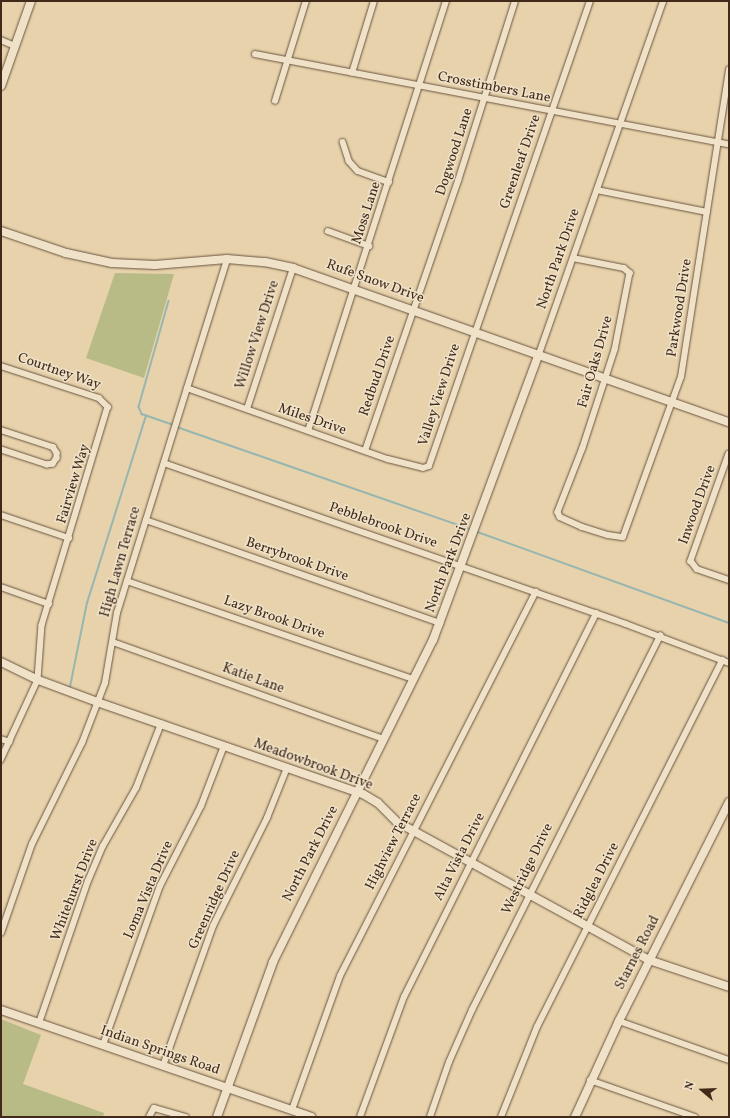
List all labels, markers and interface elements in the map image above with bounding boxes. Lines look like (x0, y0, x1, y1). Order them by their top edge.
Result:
street label: Crosstimbers Lane (436, 69, 552, 107)
street label: Dogwood Lane (433, 106, 477, 198)
street label: Greenleaf Drive (497, 113, 545, 211)
street label: Moss Lane (349, 180, 385, 246)
street label: North Park Drive (534, 206, 584, 312)
street label: Rufe Snow Drive (324, 257, 426, 307)
street label: Parkwood Drive (664, 258, 696, 358)
street label: Willow View Drive (232, 278, 284, 392)
street label: Fair Oaks Drive (575, 314, 617, 410)
street label: Redbud Drive (356, 333, 400, 419)
street label: Valley View Drive (415, 341, 465, 449)
street label: Courtney Way (15, 350, 103, 394)
street label: Miles Drive (276, 400, 348, 440)
street label: Fairview Way (54, 442, 94, 526)
street label: Inwood Drive (676, 463, 720, 547)
street label: Pebblebrook Drive (327, 500, 439, 552)
street label: High Lawn Terrace (97, 504, 145, 620)
street label: North Park Drive (422, 511, 476, 615)
street label: Berrybrook Drive (243, 535, 351, 585)
street label: Lazy Brook Drive (221, 593, 327, 643)
street label: Katie Lane (220, 660, 286, 698)
street label: Meadowbrook Drive (251, 736, 375, 794)
street label: Highview Terrace (362, 791, 426, 893)
street label: North Park Drive (280, 803, 342, 905)
street label: Alta Vista Drive (431, 810, 489, 904)
street label: Westridge Drive (499, 821, 557, 917)
street label: Whitehurst Drive (48, 837, 102, 943)
street label: Loma Vista Drive (121, 838, 177, 942)
street label: Ridglea Drive (571, 840, 623, 922)
street label: Greenridge Drive (186, 848, 244, 952)
street label: Starnes Road (612, 913, 664, 993)
street label: Indian Springs Road (98, 1023, 222, 1079)
north arrow (682, 1070, 722, 1110)
text: N (682, 1080, 699, 1092)

